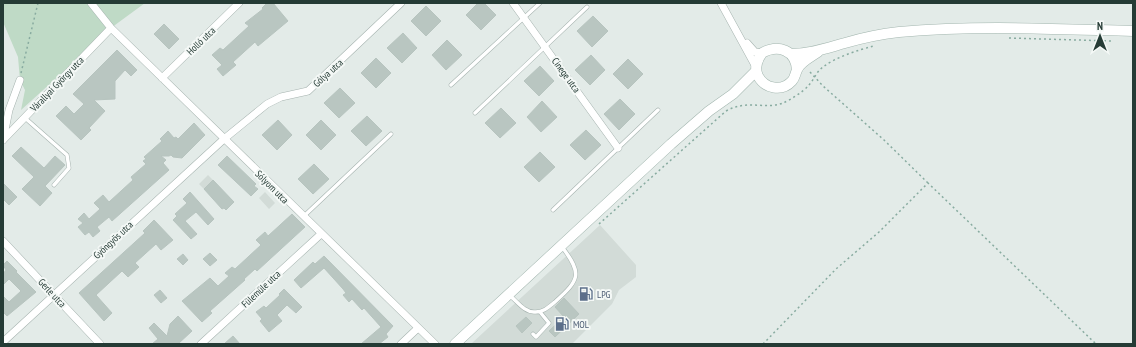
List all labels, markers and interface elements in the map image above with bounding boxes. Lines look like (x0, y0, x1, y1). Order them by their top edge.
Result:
north arrow (1080, 16, 1120, 56)
text: N (1097, 19, 1103, 33)
street label: Holló utca (184, 24, 218, 58)
street label: Várallyai György utca (27, 54, 87, 115)
street label: Cinege utca (549, 55, 583, 95)
street label: Gólya utca (310, 56, 346, 90)
street label: Sólyom utca (252, 167, 292, 207)
street label: Gyöngyös utca (90, 218, 136, 262)
street label: Fülemüle utca (239, 268, 283, 310)
street label: Gerle utca (35, 276, 69, 310)
fuel station icon: LPG (578, 286, 594, 302)
place label: LPG (597, 288, 611, 301)
fuel station icon: MOL (554, 316, 570, 332)
place label: MOL (573, 318, 590, 331)

